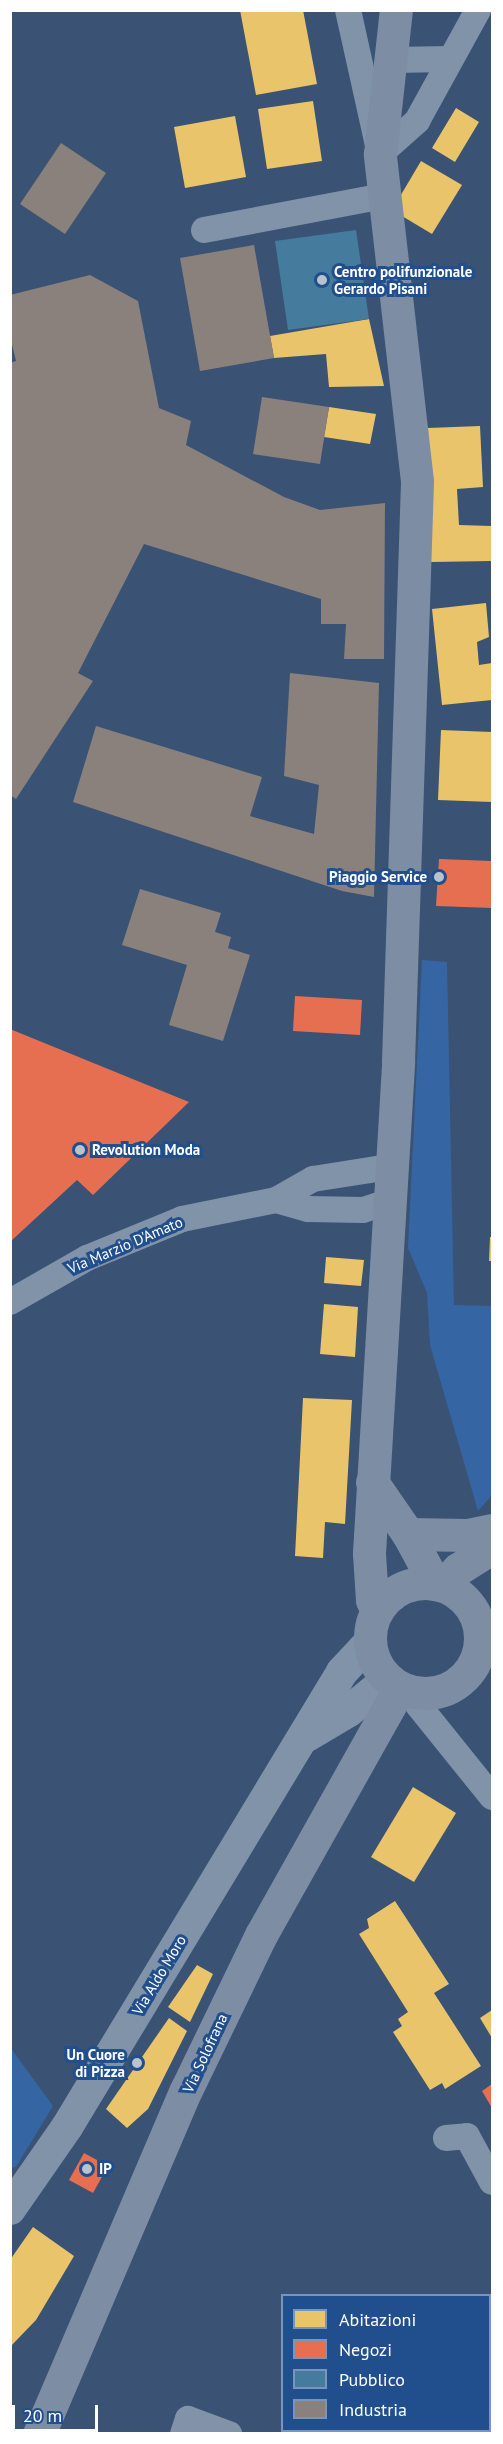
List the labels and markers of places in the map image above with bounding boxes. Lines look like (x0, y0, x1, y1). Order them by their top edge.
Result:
place label: Centro polifunzionale Gerardo Pisani (334, 262, 472, 297)
marker: Centro polifunzionale Gerardo Pisani (315, 273, 329, 287)
place label: Piaggio Service (329, 868, 427, 886)
marker: Piaggio Service (432, 870, 446, 884)
place label: Revolution Moda (92, 1141, 200, 1159)
marker: Revolution Moda (73, 1143, 87, 1157)
place label: Un Cuore di Pizza (66, 2045, 125, 2080)
marker: Un Cuore di Pizza (130, 2056, 144, 2070)
place label: IP (99, 2160, 112, 2178)
marker: IP (80, 2162, 94, 2176)

